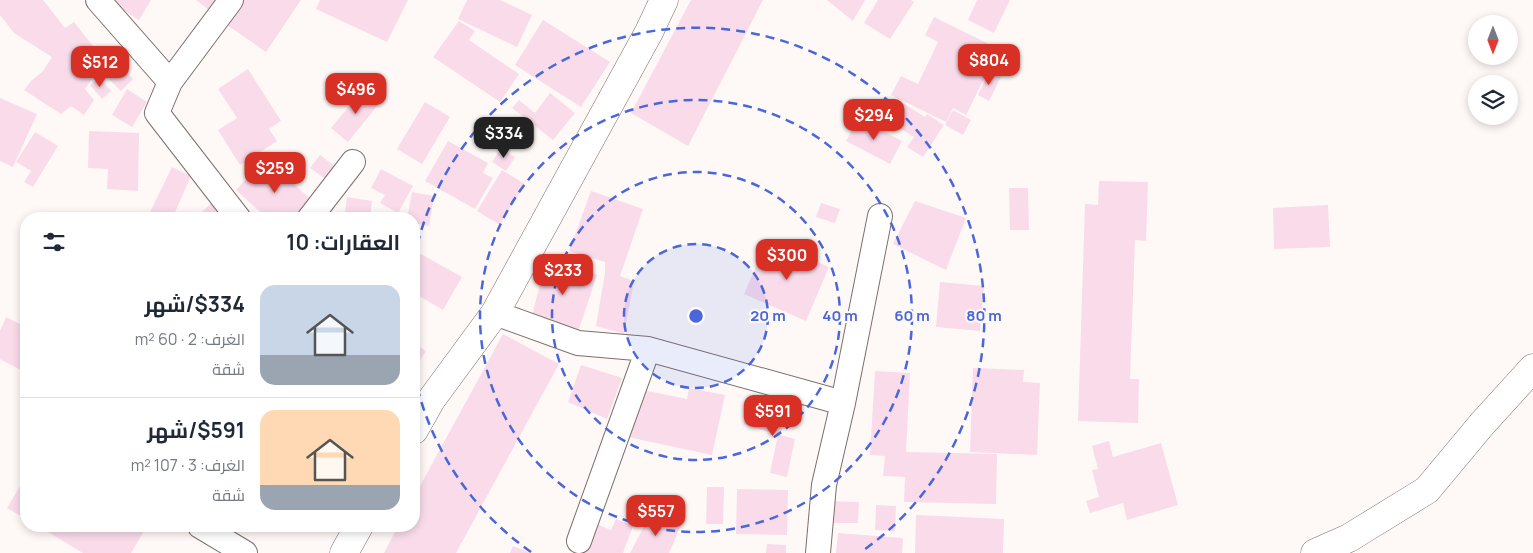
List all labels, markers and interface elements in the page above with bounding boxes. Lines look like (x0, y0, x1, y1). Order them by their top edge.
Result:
north arrow (1468, 15, 1518, 65)
map controls (1468, 15, 1518, 125)
pin: $804 (959, 44, 1019, 86)
pin: $512 (70, 46, 130, 88)
text: $804 (969, 49, 1009, 71)
text: $512 (82, 51, 118, 73)
pin: $496 (326, 72, 386, 115)
button: layers (1468, 75, 1518, 125)
text: $496 (336, 78, 376, 100)
pin: $294 (844, 98, 904, 141)
text: $294 (854, 104, 894, 126)
pin: $334 (474, 116, 534, 159)
text: $334 (485, 122, 523, 144)
pin: $259 (245, 152, 305, 194)
text: $259 (256, 157, 294, 179)
icon: filters (40, 228, 68, 256)
text: العقارات: 10 (286, 228, 400, 256)
pin: $300 (757, 238, 817, 281)
text: $300 (767, 244, 807, 266)
pin: $233 (533, 254, 593, 296)
text: $233 (544, 259, 582, 281)
text: $334/شهر (144, 290, 245, 318)
icon: home (300, 305, 360, 365)
text: 20 m (750, 305, 786, 326)
text: 40 m (822, 305, 858, 326)
text: 60 m (894, 305, 930, 326)
text: 80 m (966, 305, 1002, 326)
centre of rings (687, 307, 705, 325)
text: الغرف: 2 · 60 m² (135, 328, 245, 350)
text: شقة (212, 358, 245, 380)
pin: $591 (743, 394, 803, 437)
text: $591 (755, 400, 791, 422)
text: $591/شهر (147, 416, 245, 444)
icon: home (300, 430, 360, 490)
text: الغرف: 3 · 107 m² (131, 454, 245, 476)
text: شقة (212, 484, 245, 506)
pin: $557 (626, 494, 686, 537)
text: $557 (637, 500, 675, 522)

